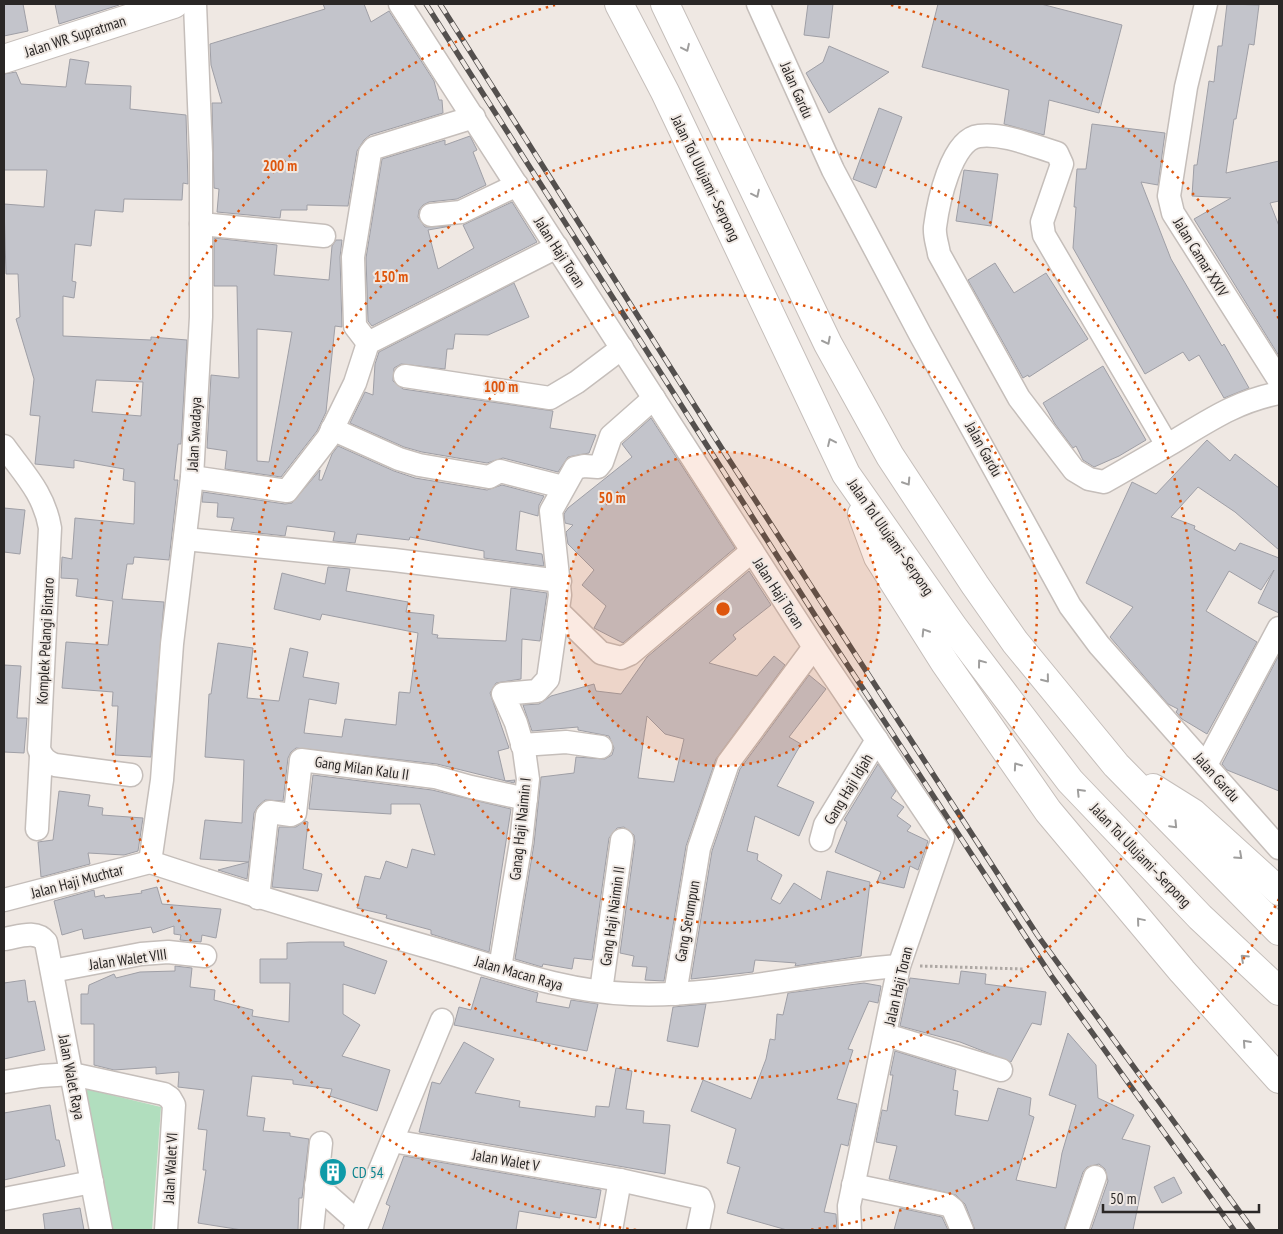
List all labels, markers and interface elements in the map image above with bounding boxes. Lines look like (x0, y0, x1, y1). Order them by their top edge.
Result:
street label: Jalan WR Supratman (21, 11, 128, 62)
one-way arrow (680, 43, 690, 52)
street label: Jalan Gardu (776, 58, 818, 121)
street label: Jalan Tol Ulujami–Serpong (667, 111, 745, 244)
text: 200 m (263, 156, 297, 175)
one-way arrow (750, 189, 760, 198)
street label: Jalan Haji Toran (530, 212, 590, 291)
street label: Jalan Camar XXIV (1169, 213, 1233, 300)
text: 150 m (374, 267, 408, 286)
one-way arrow (821, 335, 831, 344)
text: 100 m (484, 377, 518, 396)
street label: Jalan Swadaya (183, 396, 205, 473)
street label: Jalan Gardu (961, 418, 1007, 480)
one-way arrow (827, 438, 838, 447)
street label: Jalan Tol Ulujami–Serpong (843, 474, 938, 599)
one-way arrow (901, 476, 910, 486)
text: 50 m (598, 488, 626, 507)
street label: Jalan Haji Toran (749, 553, 809, 632)
street label: Komplek Pelangi Bintaro (32, 577, 58, 705)
centre of rings (714, 600, 732, 618)
one-way arrow (922, 628, 932, 637)
one-way arrow (979, 660, 987, 669)
one-way arrow (1041, 674, 1050, 683)
street label: Jalan Gardu (1189, 748, 1244, 805)
street label: Gang Haji Idjah (819, 750, 877, 828)
street label: Gang Milan Kalu II (314, 752, 410, 784)
one-way arrow (1014, 762, 1023, 772)
street label: Ganag Haji Naimin I (505, 777, 535, 881)
one-way arrow (1077, 789, 1086, 798)
street label: Jalan Tol Ulujami–Serpong (1086, 798, 1196, 911)
one-way arrow (1168, 819, 1177, 828)
one-way arrow (1234, 850, 1243, 859)
street label: Jalan Haji Muchtar (28, 859, 126, 903)
street label: Gang Haji Naimin II (596, 865, 628, 967)
street label: Gang Serumpun (671, 879, 703, 963)
one-way arrow (1136, 917, 1145, 926)
street label: Jalan Walet VIII (87, 944, 168, 974)
street label: Jalan Haji Toran (879, 945, 916, 1028)
street label: Jalan Macan Raya (472, 951, 565, 995)
one-way arrow (1240, 955, 1249, 964)
street label: Jalan Walet Raya (54, 1032, 90, 1121)
one-way arrow (1243, 1040, 1252, 1049)
street label: Jalan Walet VI (159, 1132, 181, 1205)
street label: Jalan Walet V (470, 1145, 541, 1175)
building icon: CD 54 (318, 1157, 348, 1187)
place label: CD 54 (352, 1163, 384, 1182)
scale bar (1103, 1182, 1259, 1214)
text: 50 m (1110, 1189, 1136, 1208)

